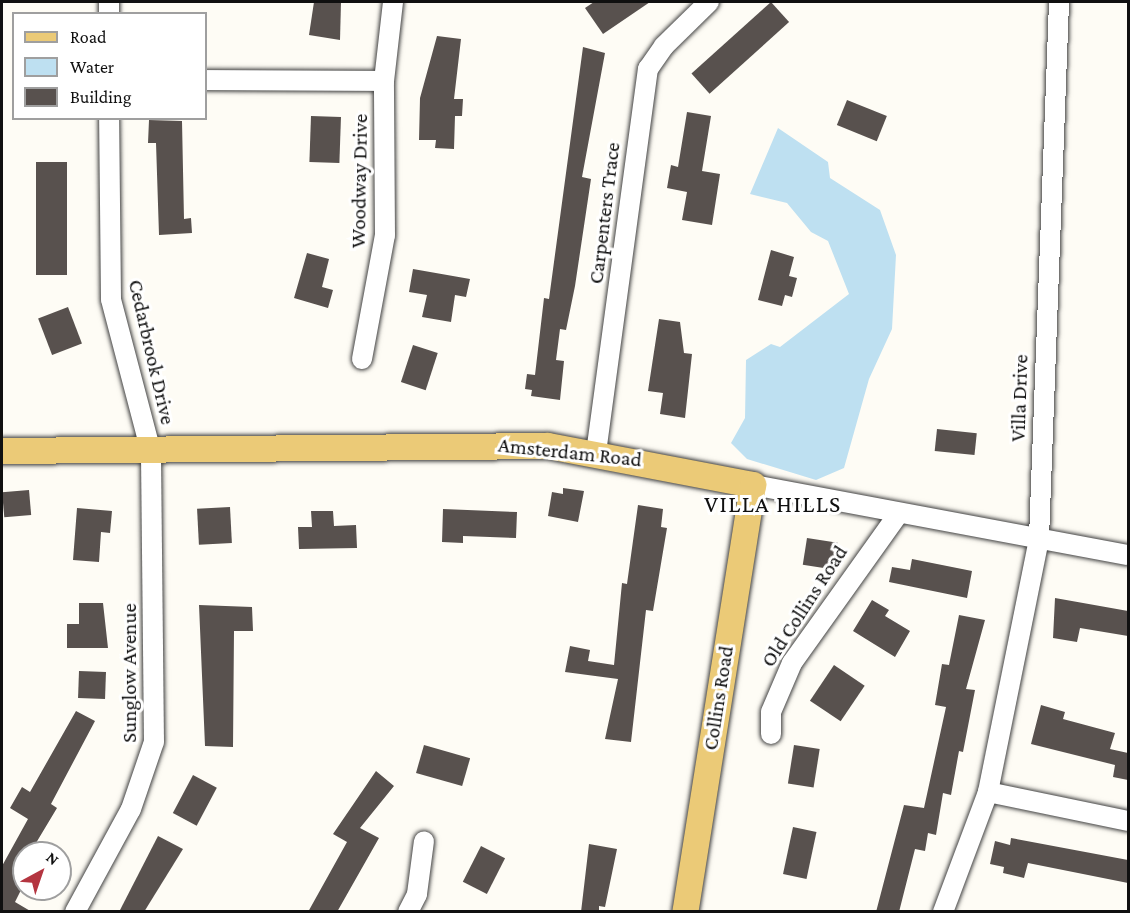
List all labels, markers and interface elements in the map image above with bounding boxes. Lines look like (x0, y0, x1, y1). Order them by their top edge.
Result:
legend (12, 12, 207, 120)
text: Road (70, 27, 107, 47)
text: Water (70, 57, 114, 77)
text: Building (70, 87, 131, 107)
street label: Woodway Drive (345, 114, 373, 248)
street label: Carpenters Trace (583, 141, 625, 285)
street label: Cedarbrook Drive (123, 277, 181, 427)
street label: Villa Drive (1005, 354, 1033, 442)
street label: Amsterdam Road (497, 432, 643, 472)
district label: VILLA HILLS (704, 490, 842, 518)
street label: Old Collins Road (755, 540, 853, 672)
street label: Sunglow Avenue (116, 603, 142, 743)
street label: Collins Road (697, 644, 739, 752)
north arrow (12, 841, 72, 901)
text: N (43, 848, 62, 868)

